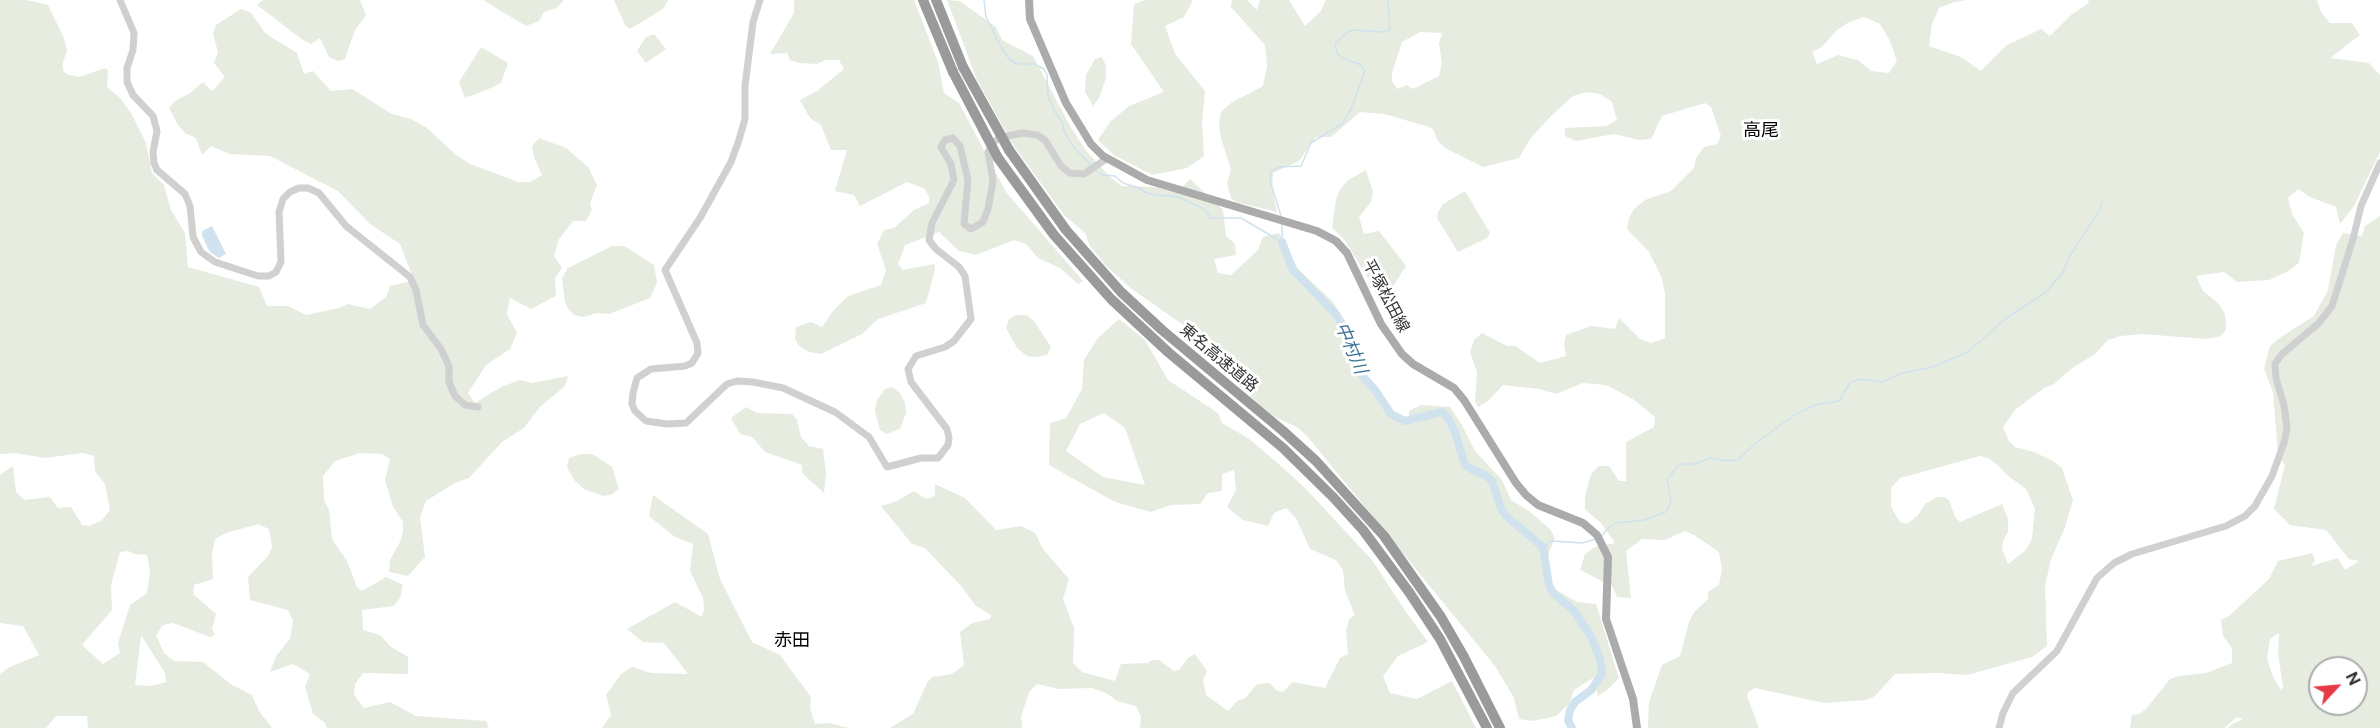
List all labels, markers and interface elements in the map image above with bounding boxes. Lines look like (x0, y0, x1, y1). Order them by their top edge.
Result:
district label: 高尾 (1743, 119, 1779, 141)
street label: 平塚松田線 (1359, 256, 1413, 336)
water label: 中村川 (1331, 319, 1371, 377)
street label: 東名高速道路 (1176, 320, 1262, 396)
district label: 赤田 (774, 629, 810, 651)
north arrow (2308, 656, 2368, 716)
text: N (2342, 669, 2364, 689)

